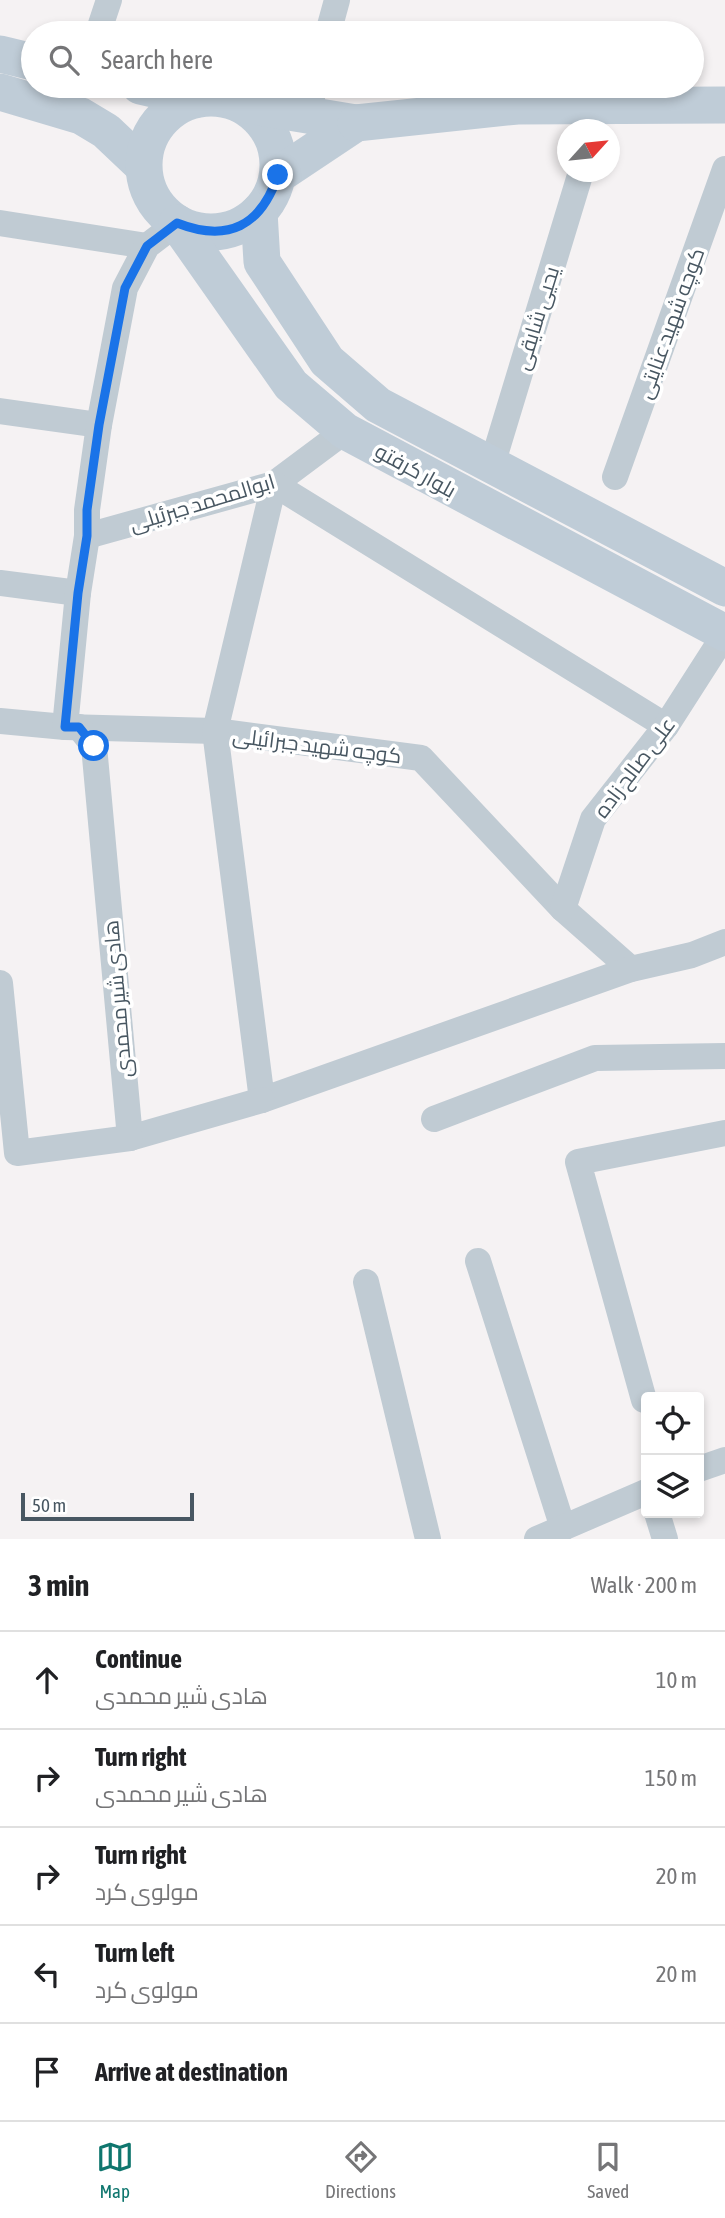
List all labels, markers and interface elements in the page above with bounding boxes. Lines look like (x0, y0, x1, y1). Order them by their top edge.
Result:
search box (21, 21, 704, 98)
icon: search (45, 41, 83, 79)
text: Search here (101, 45, 213, 75)
north arrow (557, 119, 620, 182)
route end (262, 159, 293, 190)
street label: کوچه شهید عنایتی (632, 244, 711, 403)
street label: یحیی شایقی (509, 263, 565, 373)
street label: بلوار کرفتو (371, 438, 461, 503)
street label: ابوالمحمد جبرئیلی (126, 468, 278, 537)
street label: علی صالح زاده (589, 712, 682, 824)
street label: کوچه شهید جبرائیلی (231, 723, 403, 770)
route start (78, 730, 109, 761)
street label: هادی شیر محمدی (98, 919, 138, 1079)
map controls (641, 1392, 704, 1518)
button: locate (641, 1392, 704, 1455)
button: layers (641, 1455, 704, 1518)
scale bar (21, 1490, 194, 1522)
text: 50 m (32, 1494, 66, 1516)
text: 3 min (28, 1568, 89, 1602)
text: Walk · 200 m (591, 1572, 697, 1598)
text: Continue (95, 1644, 182, 1674)
icon: ahead (28, 1661, 66, 1699)
text: 10 m (656, 1667, 697, 1693)
text: هادی شیر محمدی (95, 1683, 268, 1709)
text: Turn right (95, 1742, 186, 1772)
icon: right (28, 1759, 66, 1797)
text: 150 m (645, 1765, 697, 1791)
text: هادی شیر محمدی (95, 1781, 268, 1807)
text: Turn right (95, 1840, 186, 1870)
icon: right (28, 1857, 66, 1895)
text: 20 m (656, 1863, 697, 1889)
text: مولوی کرد (95, 1879, 199, 1905)
text: Turn left (95, 1938, 175, 1968)
icon: left (28, 1955, 66, 1993)
text: 20 m (656, 1961, 697, 1987)
text: مولوی کرد (95, 1977, 199, 2003)
icon: arrive (28, 2053, 66, 2091)
text: Arrive at destination (95, 2057, 288, 2087)
tab: Map (96, 2138, 134, 2202)
tab: Directions (325, 2138, 396, 2202)
tab: Saved (587, 2138, 629, 2202)

